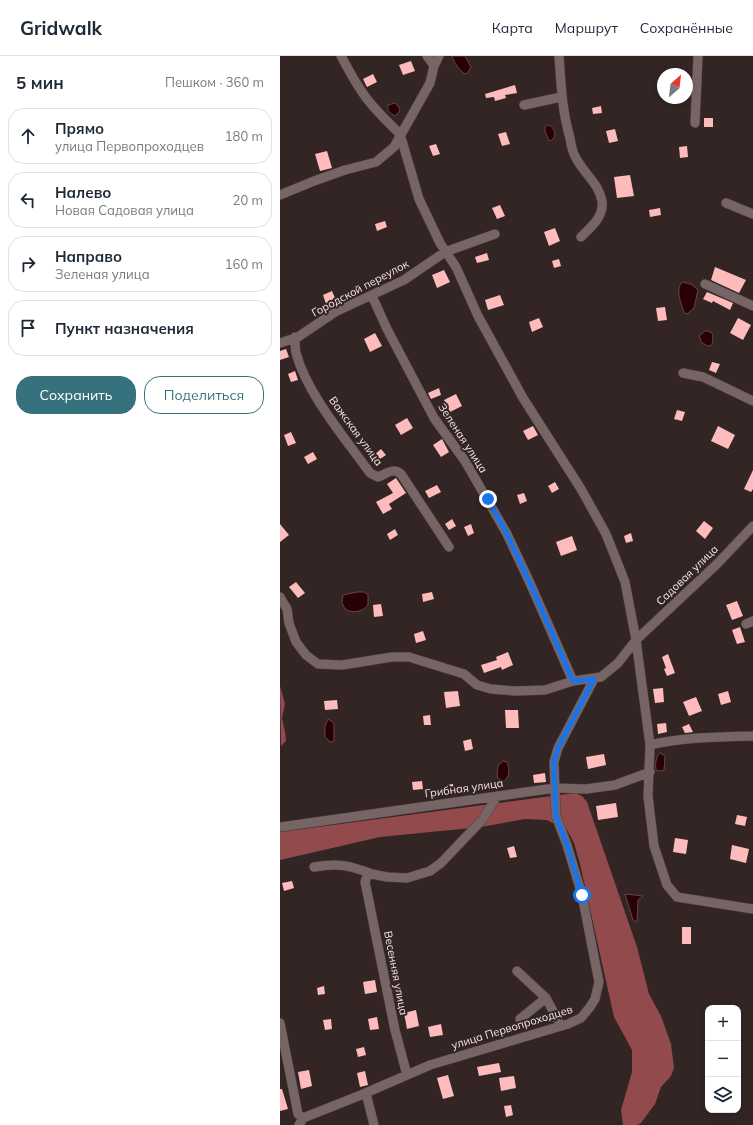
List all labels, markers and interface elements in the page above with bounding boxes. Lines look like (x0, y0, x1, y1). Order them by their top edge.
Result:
text: Gridwalk (20, 16, 102, 40)
text: Карта (492, 19, 533, 37)
text: Маршрут (555, 19, 618, 37)
text: Сохранённые (640, 19, 733, 37)
north arrow (657, 68, 693, 104)
text: 5 мин (16, 72, 64, 93)
text: Пешком · 360 m (165, 74, 264, 90)
text: Прямо (55, 119, 104, 138)
icon: ahead (17, 125, 39, 147)
text: 180 m (225, 128, 263, 144)
text: улица Первопроходцев (55, 138, 204, 154)
text: Налево (55, 183, 111, 202)
icon: left (17, 189, 39, 211)
text: 20 m (233, 192, 263, 208)
text: Новая Садовая улица (55, 202, 194, 218)
text: Направо (55, 247, 122, 266)
icon: right (17, 253, 39, 275)
text: 160 m (225, 256, 263, 272)
street label: Городской переулок (309, 256, 411, 320)
text: Зеленая улица (55, 266, 150, 282)
icon: arrive (17, 317, 39, 339)
text: Пункт назначения (55, 319, 194, 338)
button: Сохранить (16, 376, 136, 414)
button: Поделиться (144, 376, 264, 414)
street label: Важская улица (326, 394, 386, 468)
street label: Зеленая улица (435, 401, 491, 475)
route end (479, 490, 497, 508)
street label: Садовая улица (653, 542, 721, 608)
street label: Грибная улица (424, 776, 504, 800)
route start (573, 886, 591, 904)
street label: Весенняя улица (381, 930, 411, 1016)
street label: улица Первопроходцев (450, 1002, 574, 1052)
map controls (705, 1005, 741, 1113)
button: + (705, 1005, 741, 1041)
button: − (705, 1041, 741, 1077)
button: layers (705, 1077, 741, 1113)

